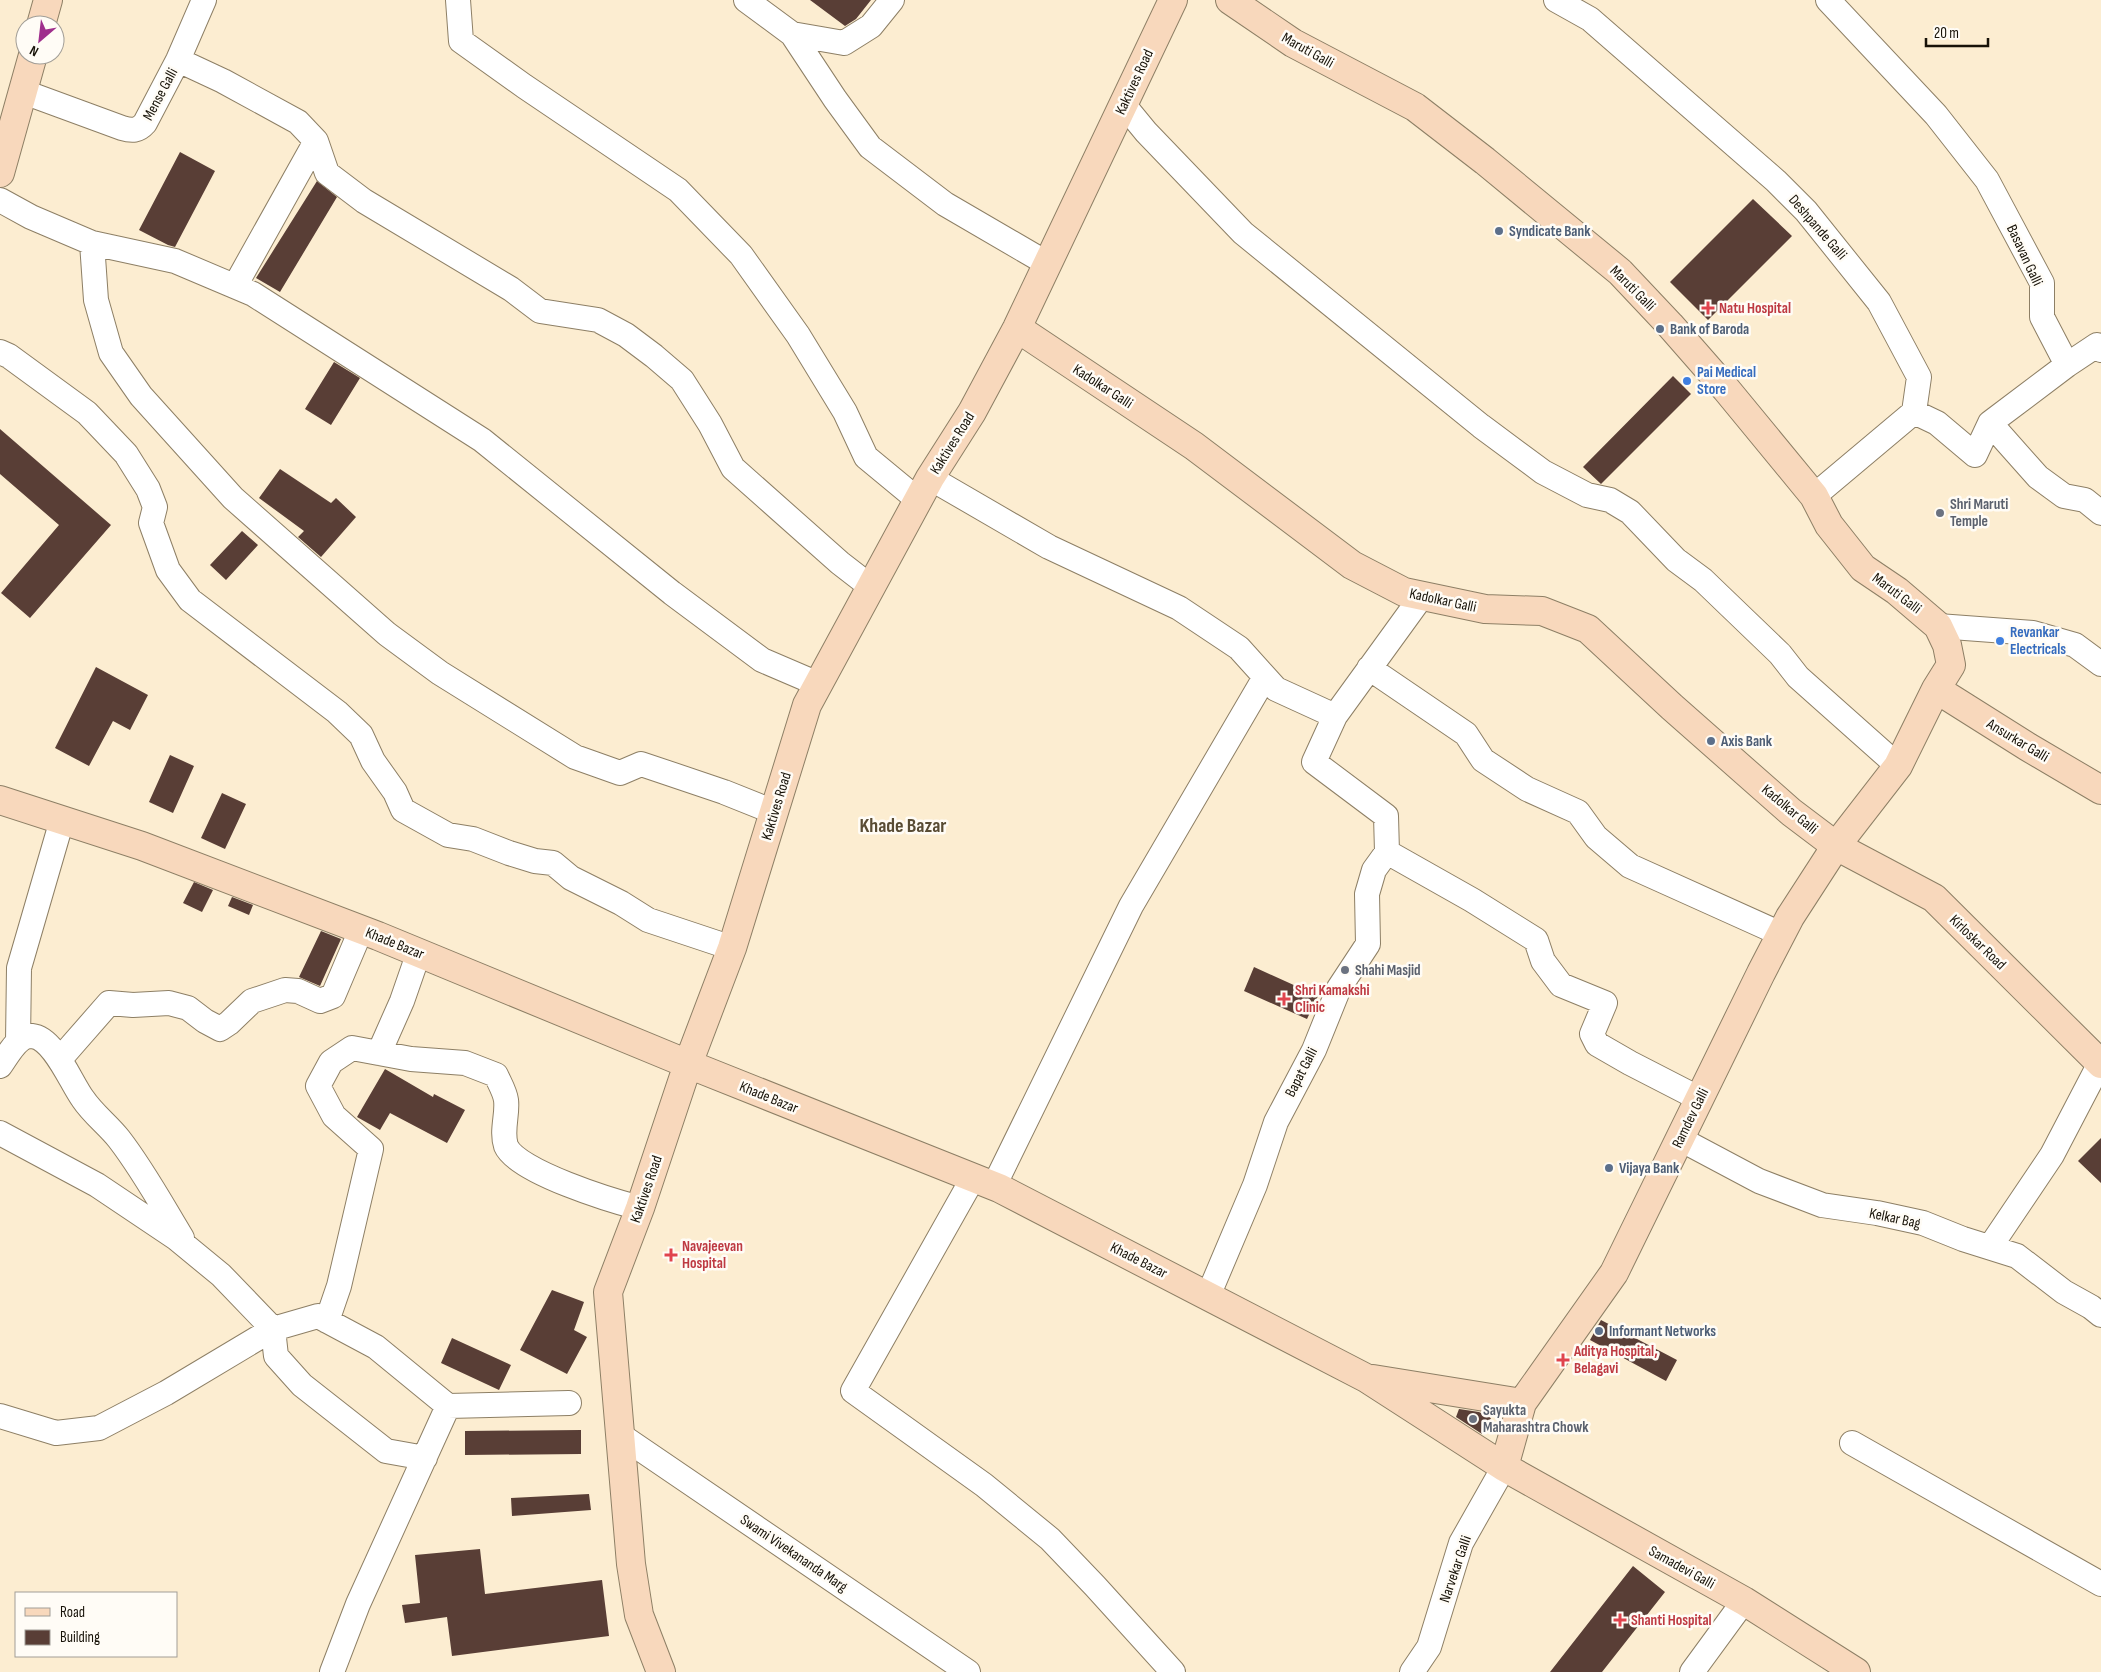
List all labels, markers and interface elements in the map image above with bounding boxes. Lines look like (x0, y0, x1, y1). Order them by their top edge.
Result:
north arrow (15, 15, 65, 65)
scale bar (1926, 15, 1988, 47)
text: 20 m (1934, 24, 1959, 43)
street label: Maruti Galli (1278, 28, 1337, 73)
text: N (27, 42, 41, 60)
street label: Kaktives Road (1111, 46, 1158, 118)
street label: Mense Galli (139, 64, 182, 124)
street label: Deshpande Galli (1784, 191, 1851, 264)
place label: Syndicate Bank (1509, 222, 1591, 241)
street label: Basavan Galli (2002, 222, 2047, 289)
marker: Syndicate Bank (1493, 225, 1505, 237)
street label: Maruti Galli (1606, 262, 1660, 315)
place label: Natu Hospital (1719, 299, 1791, 318)
marker: Natu Hospital (1701, 301, 1715, 315)
place label: Bank of Baroda (1670, 320, 1749, 339)
marker: Bank of Baroda (1654, 323, 1666, 335)
street label: Kadolkar Galli (1069, 360, 1137, 413)
place label: Pai Medical Store (1697, 363, 1756, 399)
marker: Pai Medical Store (1681, 375, 1693, 387)
street label: Kaktives Road (926, 409, 979, 478)
place label: Shri Maruti Temple (1950, 495, 2008, 531)
marker: Shri Maruti Temple (1934, 507, 1946, 519)
street label: Maruti Galli (1868, 569, 1925, 618)
street label: Kadolkar Galli (1408, 584, 1478, 617)
place label: Revankar Electricals (2010, 623, 2066, 659)
marker: Revankar Electricals (1994, 635, 2006, 647)
street label: Ansurkar Galli (1982, 714, 2052, 766)
place label: Axis Bank (1720, 732, 1773, 751)
marker: Axis Bank (1705, 735, 1717, 747)
street label: Kaktives Road (757, 770, 796, 842)
street label: Kadolkar Galli (1758, 780, 1822, 839)
district label: Khade Bazar (859, 814, 947, 838)
street label: Kirloskar Road (1945, 911, 2010, 974)
street label: Khade Bazar (363, 923, 428, 964)
place label: Shahi Masjid (1355, 961, 1421, 980)
marker: Shahi Masjid (1339, 964, 1351, 976)
place label: Shri Kamakshi Clinic (1295, 981, 1370, 1017)
marker: Shri Kamakshi Clinic (1277, 992, 1291, 1006)
street label: Bapat Galli (1281, 1044, 1322, 1100)
street label: Khade Bazar (737, 1077, 802, 1118)
street label: Ramdev Galli (1668, 1085, 1713, 1151)
street label: Kaktives Road (626, 1153, 667, 1225)
place label: Vijaya Bank (1619, 1159, 1680, 1178)
marker: Vijaya Bank (1603, 1162, 1615, 1174)
street label: Kelkar Bag (1867, 1204, 1922, 1233)
place label: Navajeevan Hospital (682, 1237, 743, 1273)
street label: Khade Bazar (1107, 1238, 1171, 1283)
marker: Navajeevan Hospital (664, 1248, 678, 1262)
place label: Informant Networks (1609, 1322, 1716, 1341)
marker: Informant Networks (1593, 1325, 1605, 1337)
place label: Aditya Hospital, Belagavi (1573, 1342, 1658, 1378)
marker: Aditya Hospital, Belagavi (1556, 1353, 1570, 1367)
place label: Sayukta Maharashtra Chowk (1483, 1401, 1589, 1437)
marker: Sayukta Maharashtra Chowk (1467, 1413, 1479, 1425)
street label: Swami Vivekananda Marg (736, 1510, 851, 1596)
street label: Narvekar Galli (1435, 1533, 1476, 1605)
street label: Samadevi Galli (1645, 1542, 1718, 1593)
legend (15, 1592, 178, 1657)
text: Road (60, 1603, 85, 1622)
place label: Shanti Hospital (1631, 1611, 1712, 1630)
marker: Shanti Hospital (1613, 1613, 1627, 1627)
text: Building (60, 1628, 100, 1647)

